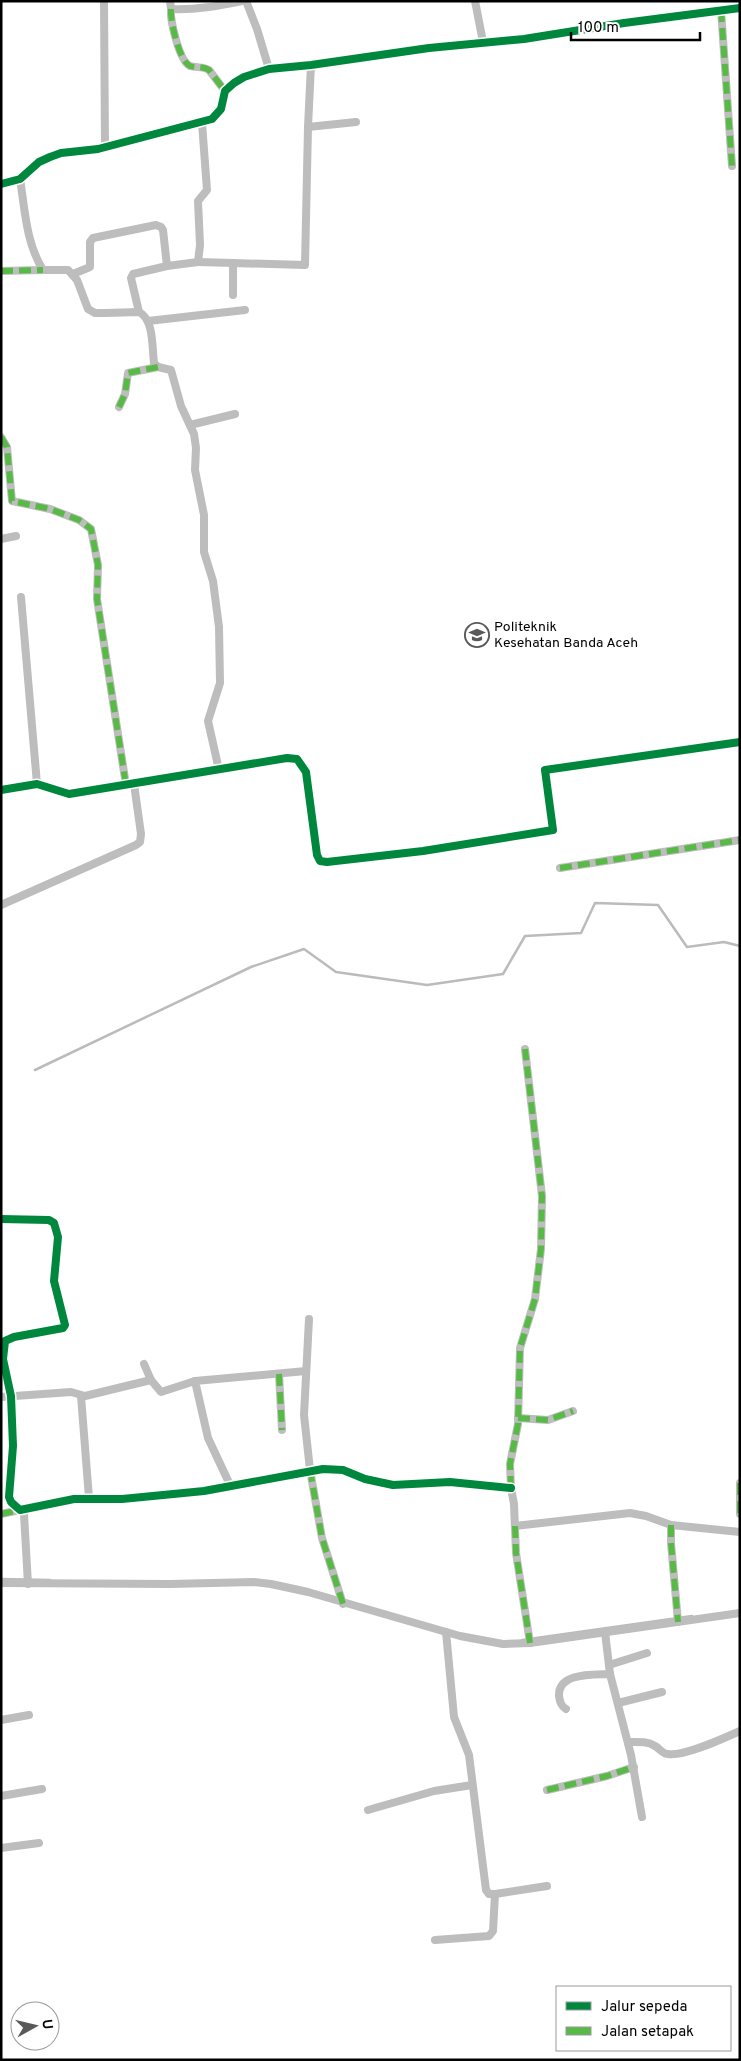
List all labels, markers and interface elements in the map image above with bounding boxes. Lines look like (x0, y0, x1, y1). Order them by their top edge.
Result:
scale bar (571, 10, 700, 42)
text: 100 m (578, 19, 619, 38)
place label: Politeknik Kesehatan Banda Aceh (494, 619, 638, 652)
school or university icon: Politeknik Kesehatan Banda Aceh (464, 622, 490, 648)
legend (556, 1986, 731, 2051)
text: Jalur sepeda (601, 1998, 687, 2017)
north arrow (10, 2001, 60, 2051)
text: U (37, 2018, 55, 2031)
text: Jalan setapak (601, 2023, 694, 2042)

